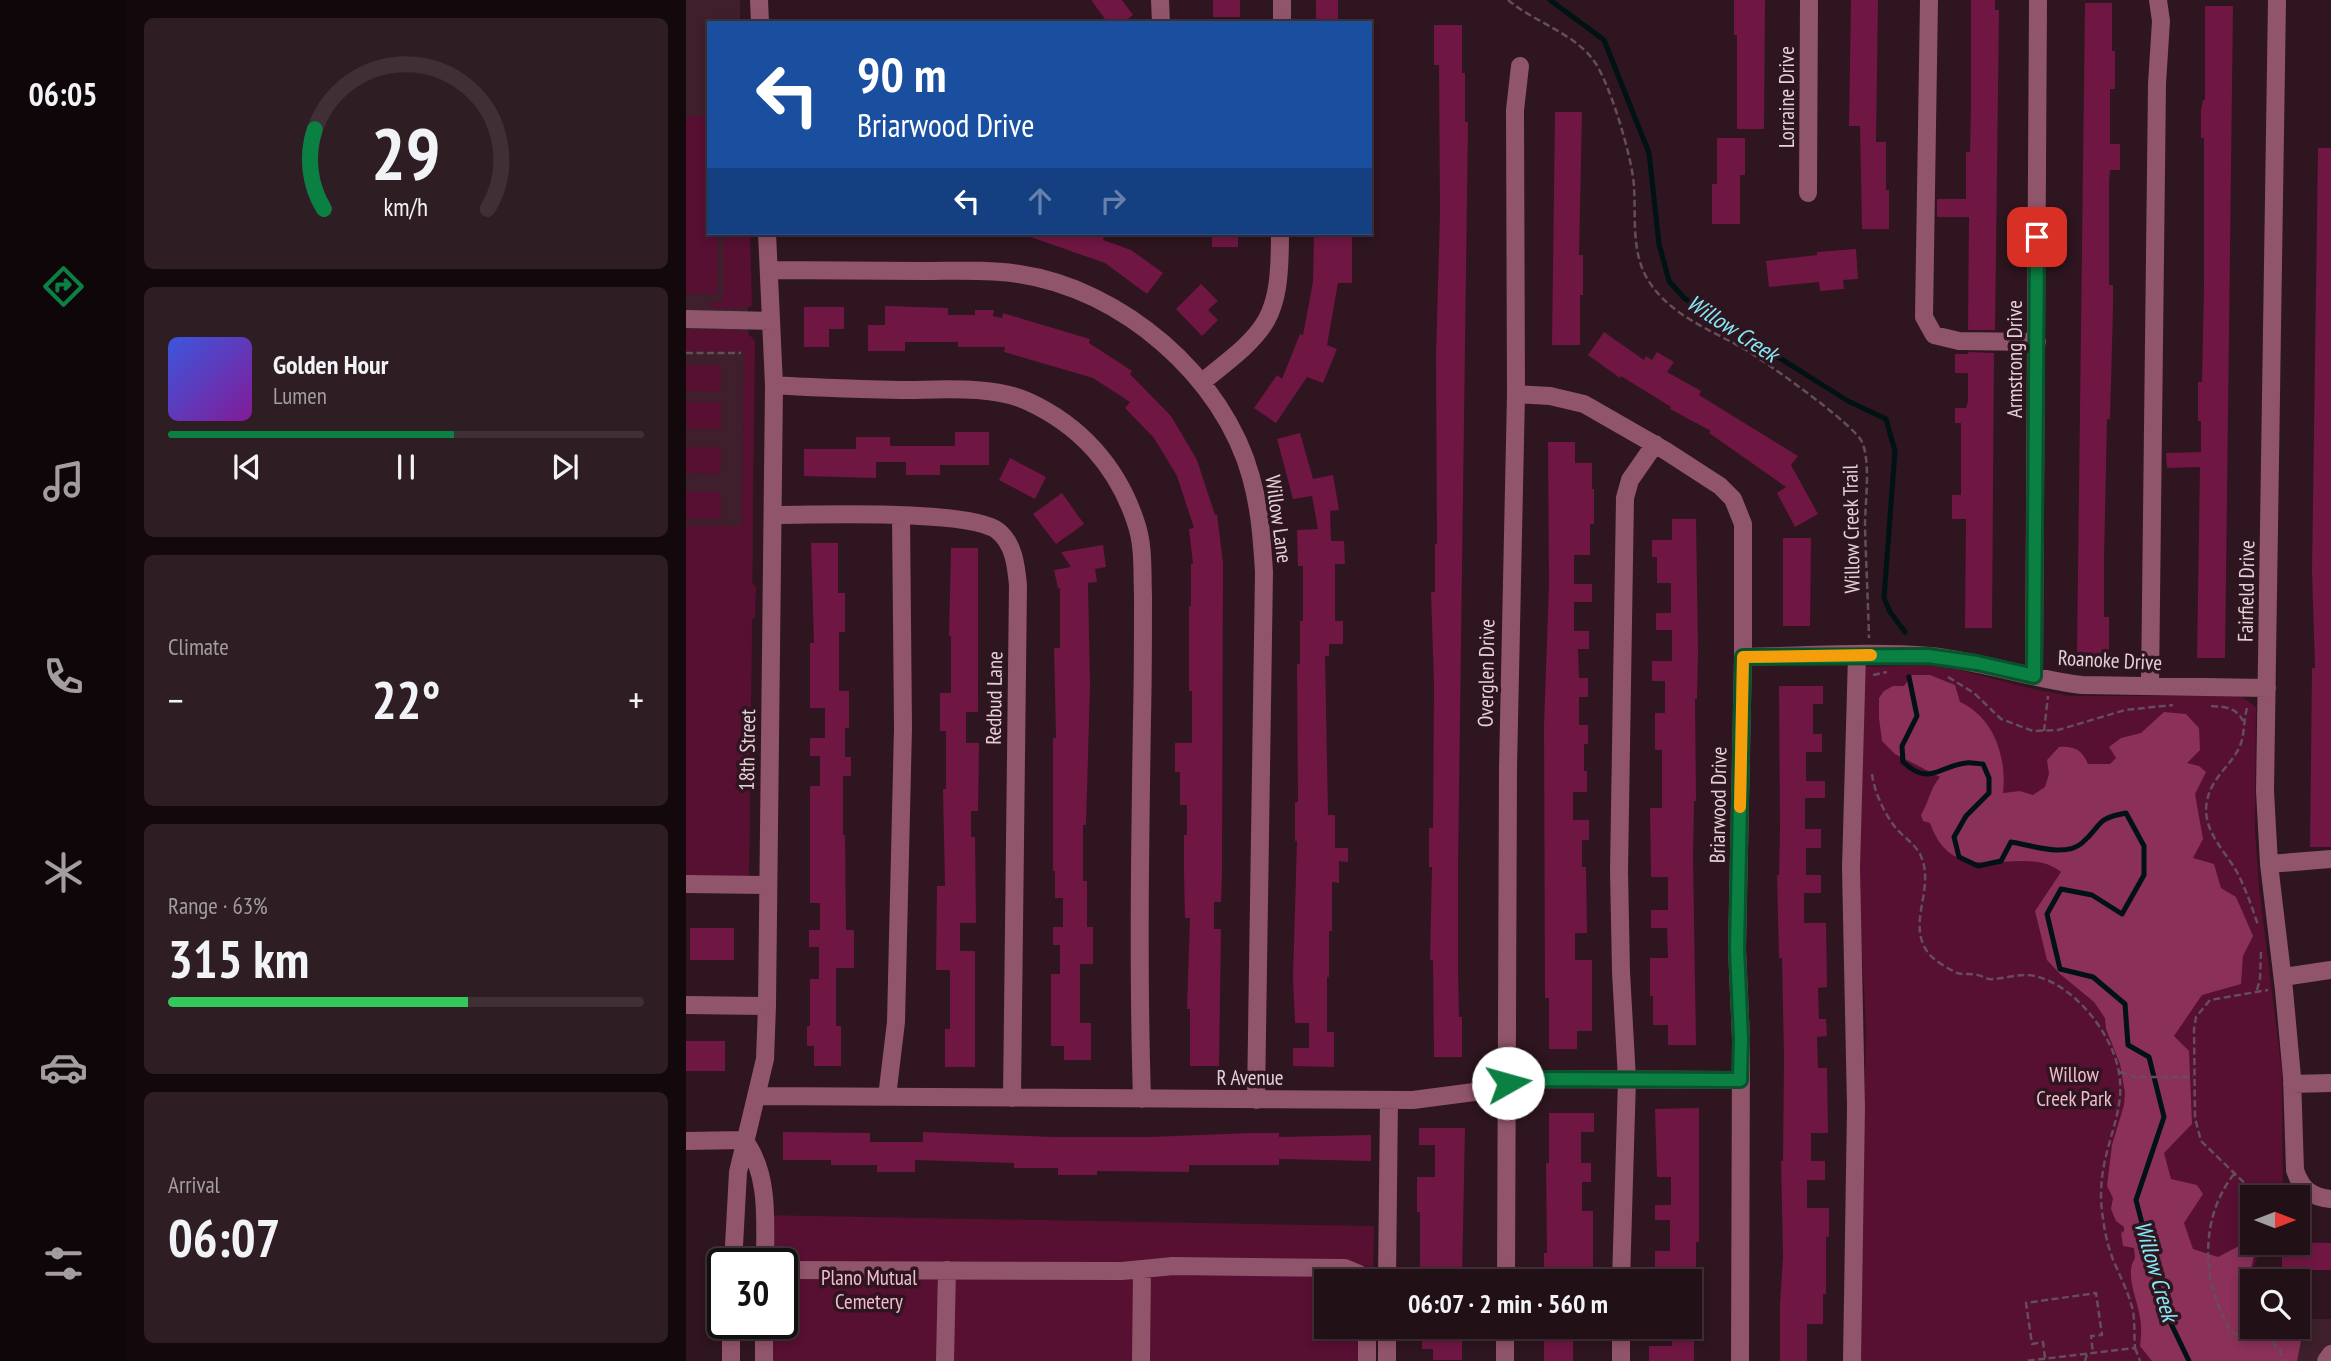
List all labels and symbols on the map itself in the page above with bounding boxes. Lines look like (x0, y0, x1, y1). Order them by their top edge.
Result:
street label: Lorraine Drive (1773, 46, 1800, 148)
pin (2007, 207, 2067, 267)
water label: Willow Creek (1682, 288, 1787, 370)
street label: Armstrong Drive (2001, 300, 2028, 418)
street label: Willow Creek Trail (1836, 464, 1866, 594)
street label: Willow Lane (1259, 473, 1299, 565)
street label: Fairfield Drive (2232, 540, 2260, 642)
street label: Overglen Drive (1472, 619, 1500, 727)
street label: Roanoke Drive (2057, 644, 2163, 676)
street label: Redbud Lane (980, 651, 1008, 745)
street label: 18th Street (733, 709, 761, 791)
street label: Briarwood Drive (1703, 747, 1733, 863)
position arrow (1471, 1046, 1545, 1120)
park label: Willow Creek Park (2036, 1061, 2112, 1112)
street label: R Avenue (1216, 1064, 1284, 1091)
north arrow (2240, 1185, 2310, 1255)
water label: Willow Creek (2129, 1217, 2186, 1328)
speed limit sign: 30 (707, 1248, 798, 1339)
park label: Plano Mutual Cemetery (821, 1264, 917, 1315)

